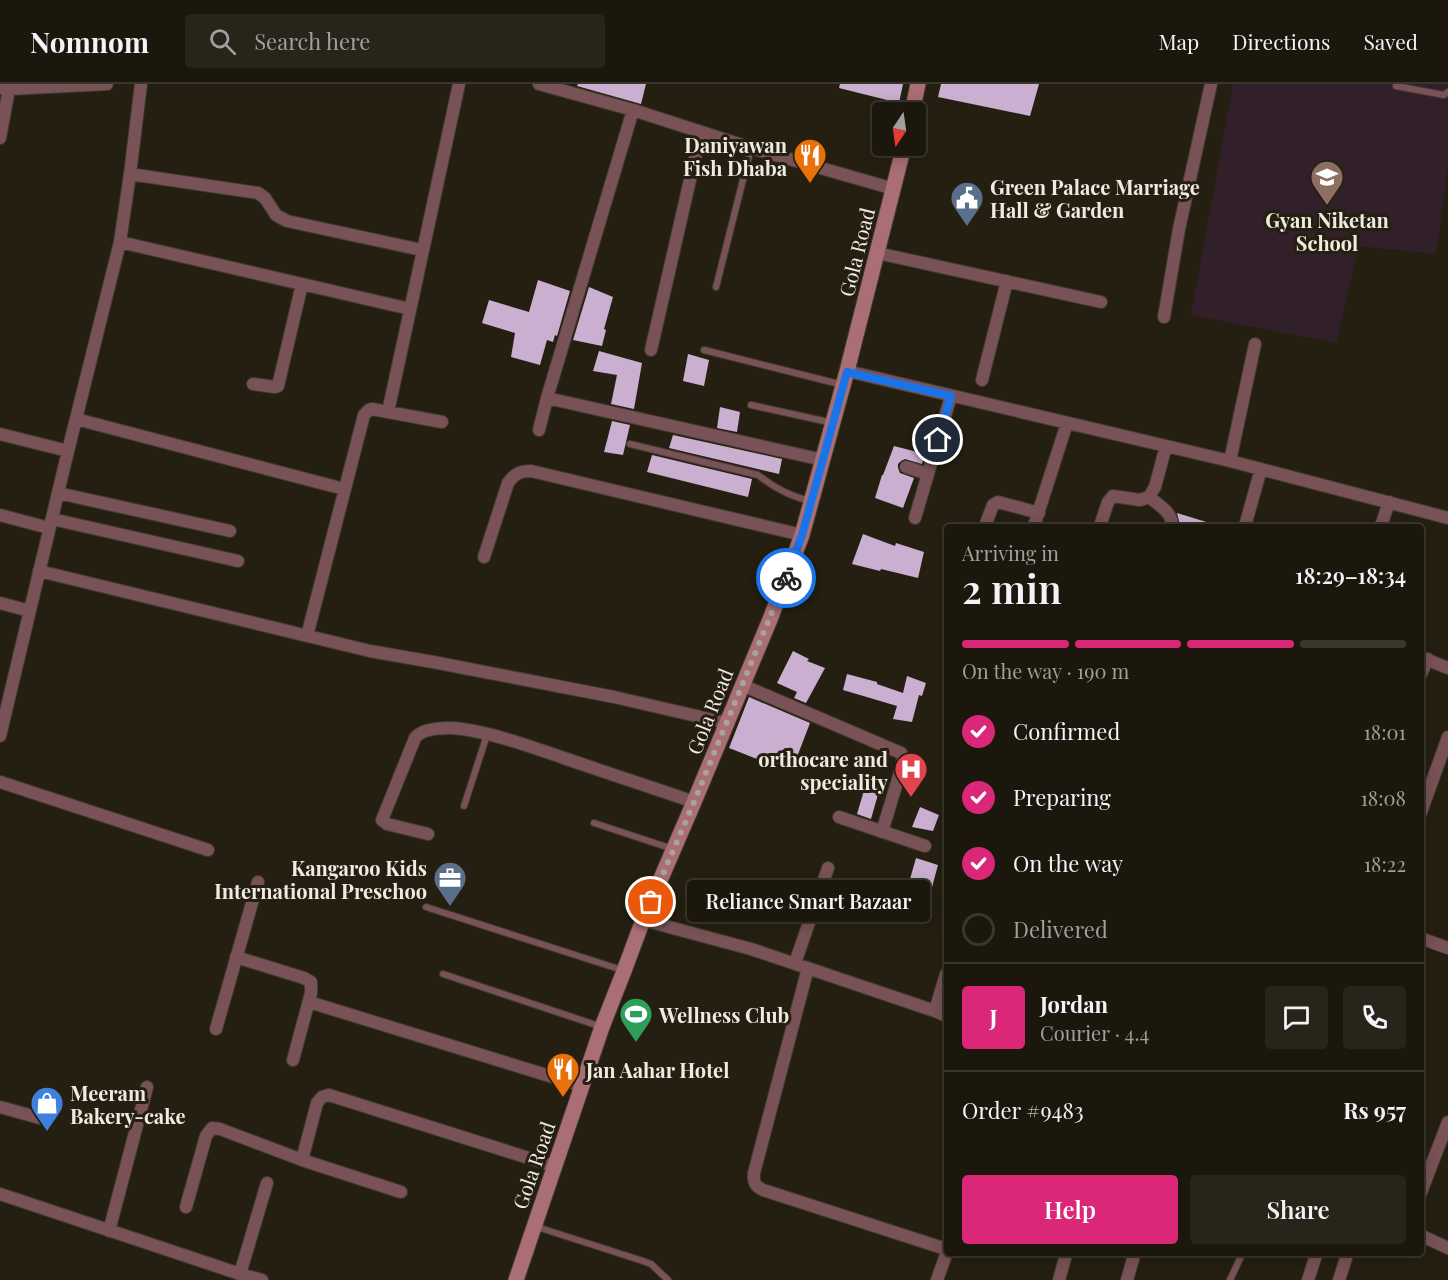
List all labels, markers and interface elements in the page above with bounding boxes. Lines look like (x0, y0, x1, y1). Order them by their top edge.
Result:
search box (185, 14, 605, 68)
text: Nomnom (30, 23, 149, 60)
icon: search (206, 25, 239, 58)
text: Search here (254, 26, 371, 56)
text: Map (1158, 27, 1199, 55)
text: Directions (1232, 27, 1330, 55)
text: Saved (1363, 27, 1418, 55)
north arrow (872, 102, 926, 156)
map controls (872, 102, 926, 156)
place label: Daniyawan Fish Dhaba (683, 131, 788, 181)
restaurant icon: Daniyawan Fish Dhaba (792, 137, 828, 184)
school or university icon: Gyan Niketan School (1309, 159, 1345, 206)
place label: Green Palace Marriage Hall & Garden (990, 173, 1200, 223)
public building icon: Green Palace Marriage Hall & Garden (949, 180, 985, 227)
street label: Gola Road (832, 204, 880, 299)
place label: Gyan Niketan School (1265, 206, 1389, 256)
pin (912, 414, 963, 465)
icon: home (921, 423, 954, 456)
text: Arriving in (962, 539, 1059, 566)
courier (756, 548, 816, 608)
text: 18:29–18:34 (1295, 560, 1406, 590)
icon: bike (770, 562, 803, 595)
text: 2 min (962, 562, 1062, 614)
text: On the way · 190 m (962, 657, 1129, 684)
street label: Gola Road (679, 664, 739, 758)
icon: check (962, 715, 995, 748)
text: Confirmed (1013, 716, 1120, 746)
text: 18:01 (1363, 718, 1406, 745)
place label: orthocare and speciality (758, 745, 889, 795)
hospital icon: orthocare and speciality (893, 751, 929, 798)
icon: check (962, 781, 995, 814)
text: Preparing (1013, 782, 1111, 812)
text: 18:08 (1360, 784, 1406, 811)
icon: check (962, 847, 995, 880)
text: On the way (1013, 848, 1123, 878)
text: 18:22 (1364, 850, 1406, 877)
place label: Kangaroo Kids International Preschoo (214, 854, 427, 904)
office icon: Kangaroo Kids International Preschoo (432, 860, 468, 907)
pin (625, 876, 676, 927)
callout: Reliance Smart Bazaar (687, 881, 930, 923)
icon: bag (634, 885, 667, 918)
text: Reliance Smart Bazaar (706, 887, 911, 914)
text: Delivered (1013, 914, 1108, 944)
button: chat (1265, 986, 1328, 1049)
button: phone (1343, 986, 1406, 1049)
text: Jordan (1040, 989, 1108, 1019)
sports icon: Wellness Club (618, 996, 654, 1043)
place label: Wellness Club (658, 1001, 789, 1028)
text: J (989, 1002, 998, 1032)
text: Courier · 4.4 (1040, 1019, 1149, 1046)
restaurant icon: Jan Aahar Hotel (545, 1051, 581, 1098)
place label: Jan Aahar Hotel (585, 1056, 729, 1083)
place label: Meeram Bakery-cake (70, 1079, 186, 1129)
shop icon: Meeram Bakery-cake (29, 1085, 65, 1132)
text: Order #9483 (962, 1095, 1084, 1125)
text: Rs 957 (1343, 1095, 1406, 1125)
street label: Gola Road (505, 1117, 561, 1212)
button: Help (962, 1175, 1178, 1244)
button: Share (1190, 1175, 1406, 1244)

